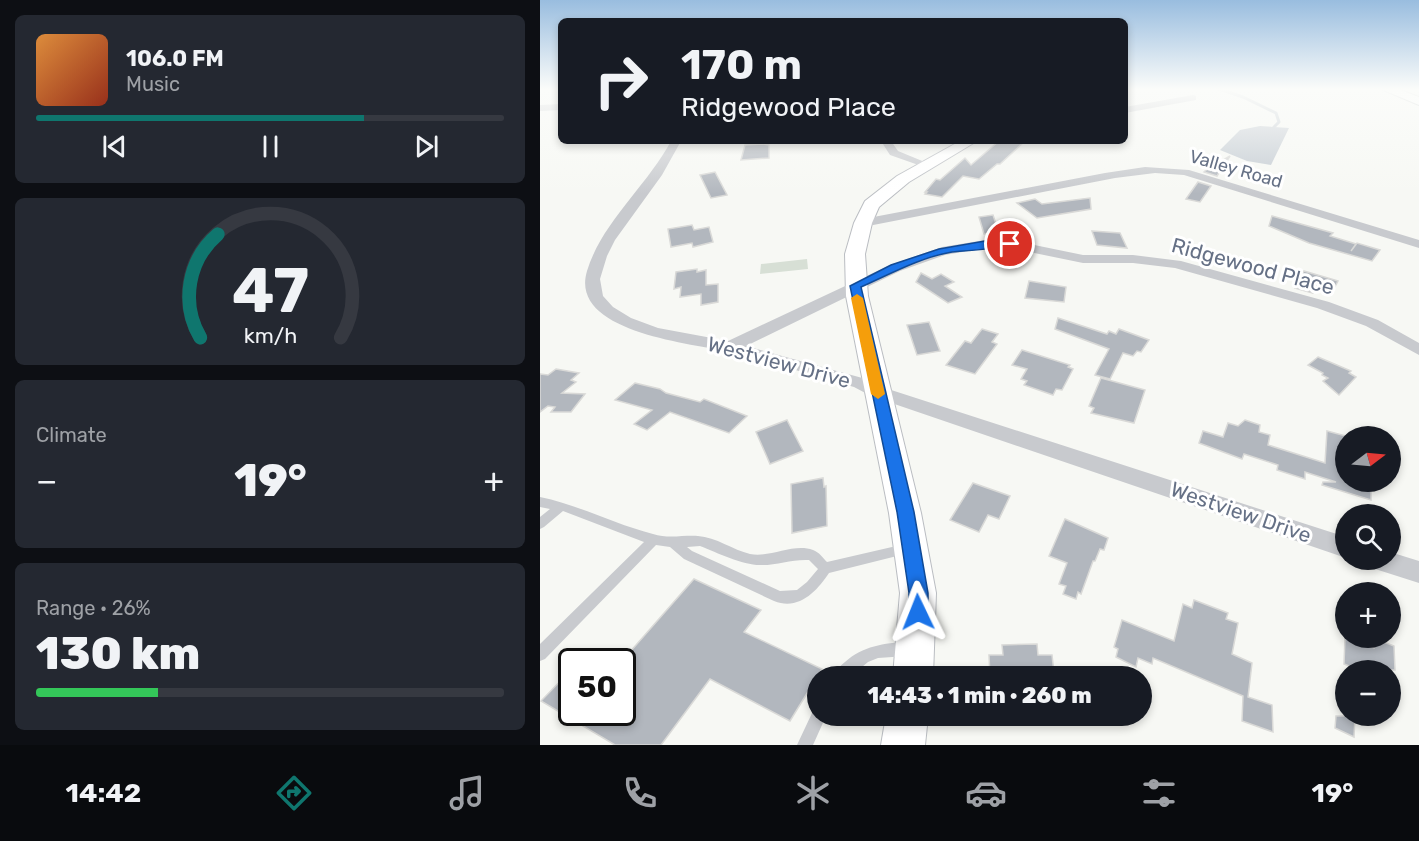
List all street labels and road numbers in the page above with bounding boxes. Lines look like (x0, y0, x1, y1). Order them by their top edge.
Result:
street label: Valley Road (1187, 145, 1285, 193)
street label: Ridgewood Place (1169, 232, 1337, 300)
street label: Westview Drive (705, 331, 853, 393)
street label: Westview Drive (1167, 476, 1315, 548)

